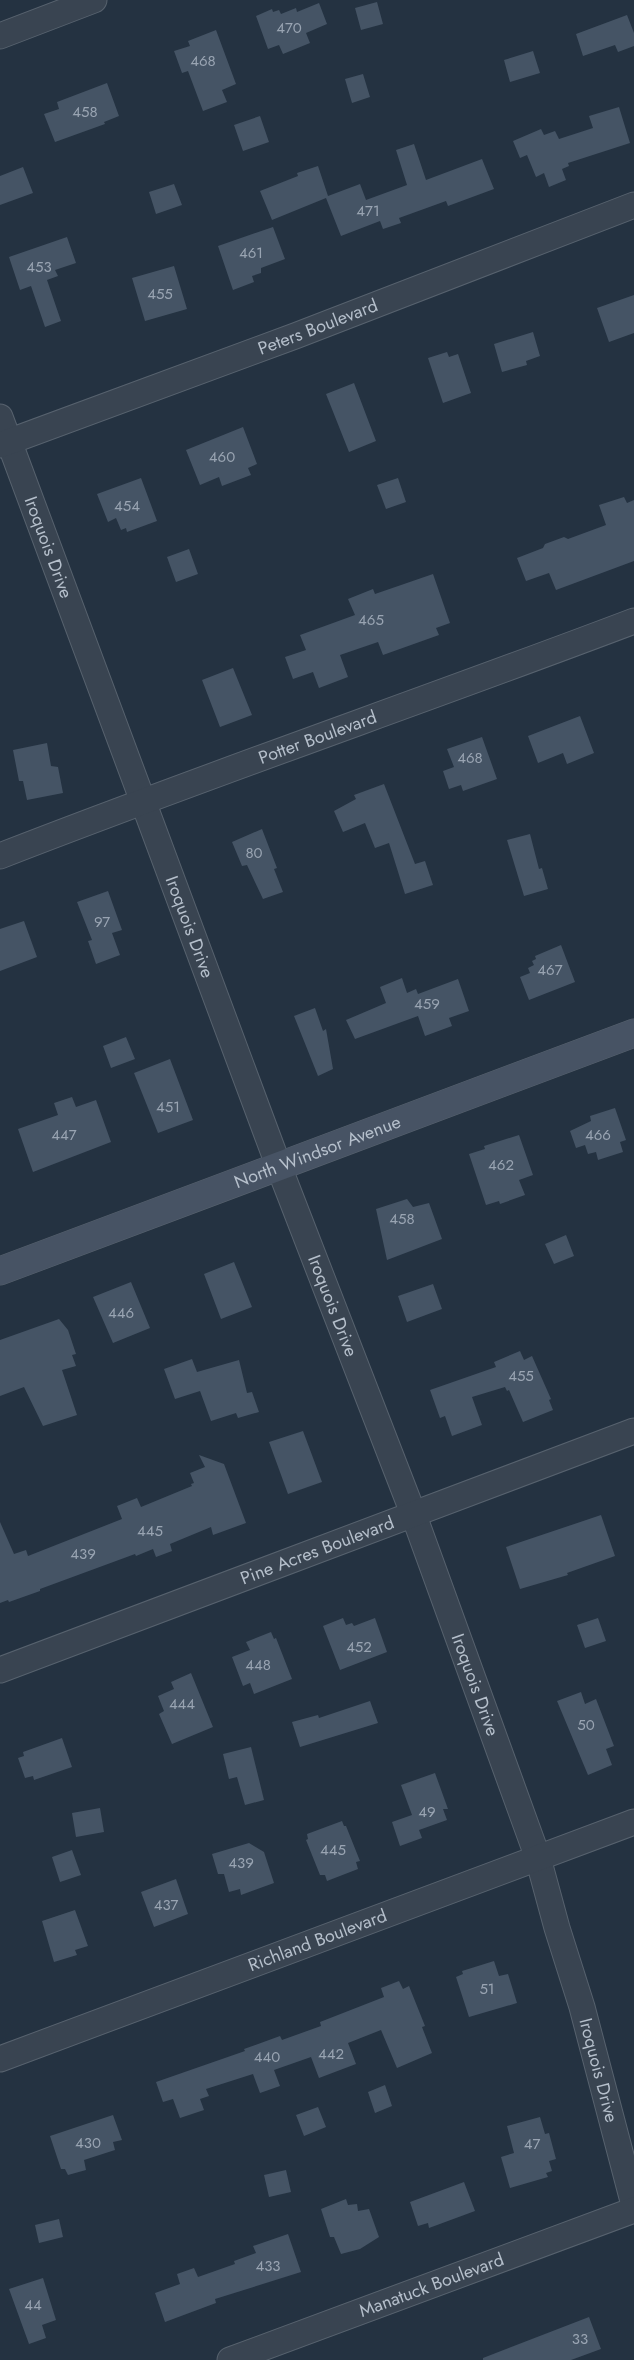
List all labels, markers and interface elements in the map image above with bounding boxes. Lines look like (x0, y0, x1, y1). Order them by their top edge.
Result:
house number: 470 (276, 17, 302, 39)
house number: 468 (190, 50, 216, 72)
house number: 458 (72, 101, 98, 123)
house number: 471 (356, 200, 380, 222)
house number: 461 (239, 242, 263, 264)
house number: 453 (26, 256, 52, 278)
house number: 455 (147, 283, 173, 305)
street label: Peters Boulevard (254, 292, 382, 362)
house number: 460 (209, 446, 235, 468)
street label: Iroquois Drive (18, 493, 79, 602)
house number: 454 (114, 495, 140, 517)
house number: 465 (358, 609, 384, 631)
street label: Potter Boulevard (255, 704, 380, 771)
house number: 468 (457, 747, 483, 769)
house number: 80 (245, 842, 263, 864)
street label: Iroquois Drive (159, 872, 221, 982)
house number: 97 (94, 911, 110, 933)
house number: 467 (537, 959, 563, 981)
house number: 459 (414, 993, 440, 1015)
house number: 451 (156, 1096, 180, 1118)
street label: North Windsor Avenue (230, 1109, 404, 1195)
house number: 447 (51, 1124, 77, 1146)
house number: 466 (585, 1124, 611, 1146)
house number: 462 (488, 1154, 514, 1176)
house number: 458 (389, 1208, 415, 1230)
street label: Iroquois Drive (301, 1251, 364, 1360)
house number: 446 (108, 1302, 134, 1324)
house number: 455 (508, 1365, 534, 1387)
street label: Pine Acres Boulevard (237, 1510, 398, 1591)
house number: 445 (137, 1520, 163, 1542)
house number: 439 (70, 1543, 96, 1565)
street label: Iroquois Drive (445, 1630, 506, 1740)
house number: 452 (346, 1636, 372, 1658)
house number: 448 (245, 1654, 271, 1676)
house number: 444 (169, 1693, 195, 1715)
house number: 50 (577, 1714, 595, 1736)
house number: 49 (418, 1801, 436, 1823)
house number: 445 (320, 1839, 346, 1861)
house number: 439 (228, 1852, 254, 1874)
house number: 437 (154, 1894, 178, 1916)
street label: Richland Boulevard (244, 1903, 391, 1978)
house number: 51 (479, 1978, 495, 2000)
street label: Iroquois Drive (572, 2015, 625, 2125)
house number: 442 (318, 2043, 344, 2065)
house number: 440 (254, 2046, 280, 2068)
house number: 430 (75, 2132, 101, 2154)
house number: 47 (524, 2133, 540, 2155)
street label: Manatuck Boulevard (355, 2246, 508, 2324)
house number: 433 (255, 2255, 281, 2277)
house number: 44 (24, 2294, 42, 2316)
house number: 33 (572, 2328, 588, 2350)

